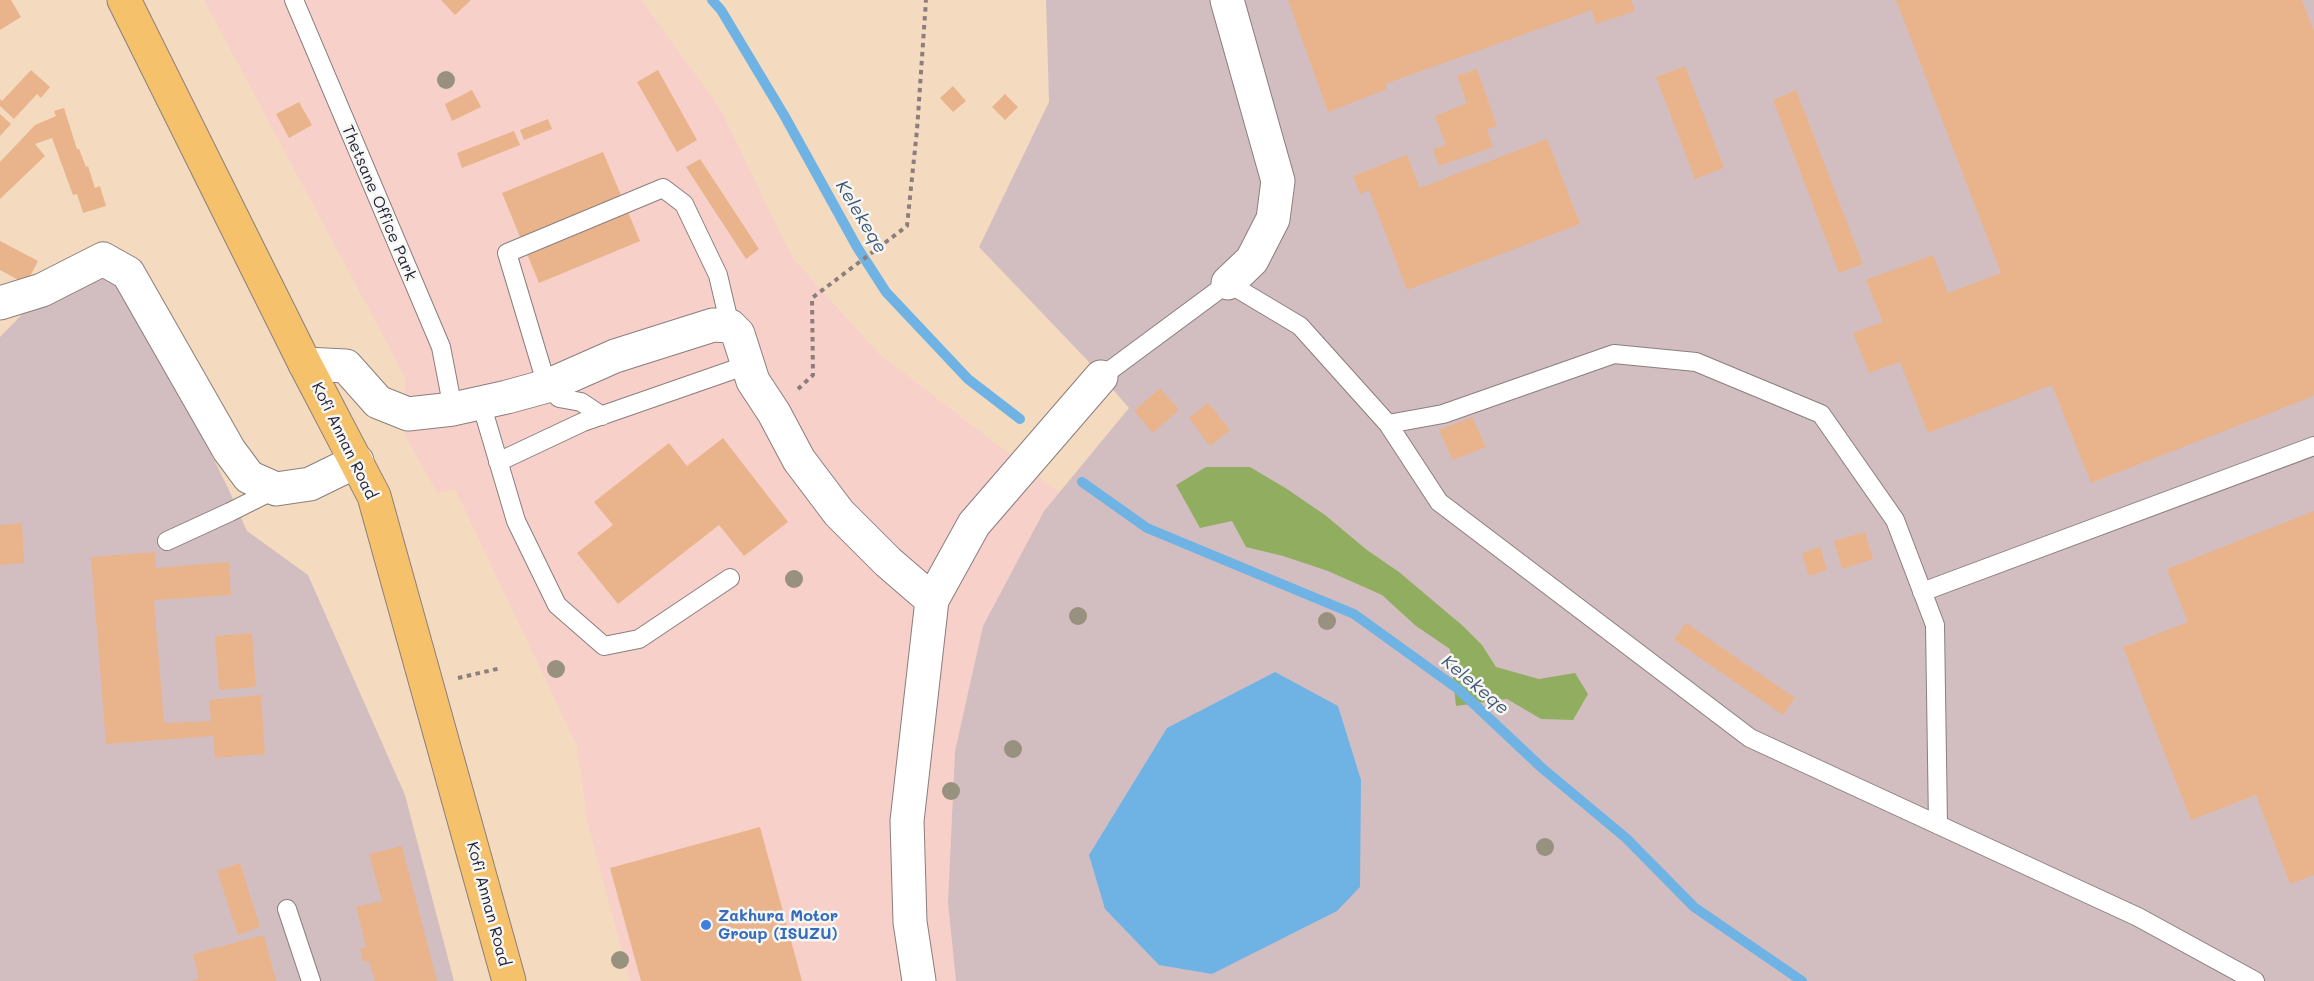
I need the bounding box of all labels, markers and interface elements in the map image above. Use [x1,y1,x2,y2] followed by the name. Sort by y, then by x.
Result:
[337,122,421,284] street label: Thetsane Office Park
[831,177,891,257] water label: Kelekeqe
[307,379,381,503] street label: Kofi Annan Road
[1437,651,1513,719] water label: Kelekeqe
[462,840,514,968] street label: Kofi Annan Road
[718,906,838,944] place label: Zakhura Motor Group (ISUZU)
[699,918,713,932] marker: Zakhura Motor Group (ISUZU)

